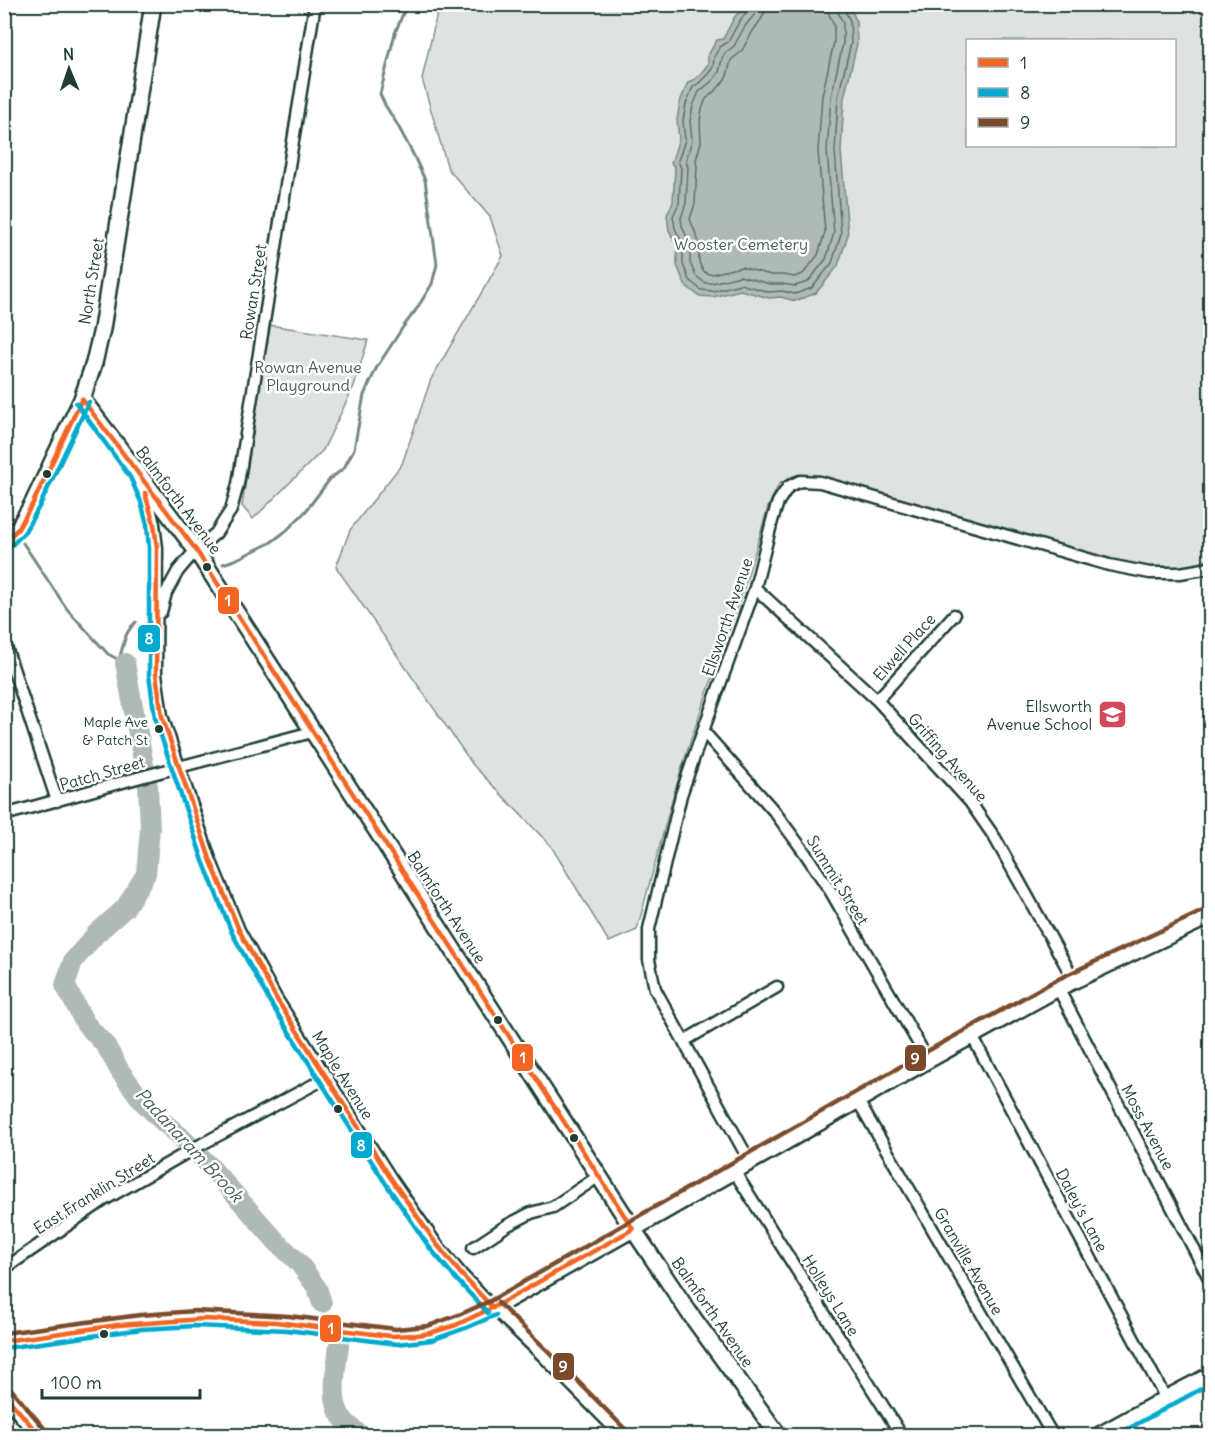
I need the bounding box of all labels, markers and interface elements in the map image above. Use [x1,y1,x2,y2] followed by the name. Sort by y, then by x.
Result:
[39,39,99,99] north arrow
[966,39,1176,147] legend
[63,44,74,64] text: N
[1020,51,1027,74] text: 1
[1020,81,1030,104] text: 8
[1020,111,1030,134] text: 9
[674,234,808,254] park label: Wooster Cemetery
[74,236,108,326] street label: North Street
[236,242,271,341] street label: Rowan Street
[254,357,362,395] park label: Rowan Avenue Playground
[132,442,226,558] street label: Balmforth Avenue
[41,468,53,480] unlabelled marker
[697,555,757,679] street label: Ellsworth Avenue
[201,561,213,573] unlabelled marker
[217,586,240,615] line badge: 1
[225,590,231,610] text: 1
[868,609,940,685] street label: Elwell Place
[137,624,161,653] line badge: 8
[144,628,154,648] text: 8
[987,696,1092,734] place label: Ellsworth Avenue School
[1097,699,1129,731] school or university icon: Ellsworth Avenue School
[904,708,992,806] street label: Griffing Avenue
[82,713,148,749] place label: Maple Ave & Patch St
[153,723,165,735] marker: Maple Ave & Patch St
[57,751,147,795] street label: Patch Street
[803,832,874,929] street label: Summit Street
[403,847,491,967] street label: Balmforth Avenue
[492,1014,504,1026] unlabelled marker
[308,1027,378,1123] street label: Maple Avenue
[511,1043,534,1072] line badge: 1
[904,1044,927,1072] line badge: 9
[520,1047,526,1067] text: 1
[910,1048,920,1068] text: 9
[1117,1081,1179,1173] street label: Moss Avenue
[130,1083,249,1208] water label: Padanaram Brook
[332,1103,344,1115] unlabelled marker
[350,1131,373,1159] line badge: 8
[568,1132,580,1144] unlabelled marker
[356,1135,366,1155] text: 8
[30,1147,159,1238] street label: East Franklin Street
[1052,1165,1112,1255] street label: Daley's Lane
[930,1204,1008,1318] street label: Granville Avenue
[798,1251,864,1339] street label: Holleys Lane
[668,1253,758,1371] street label: Balmforth Avenue
[319,1314,342,1343] line badge: 1
[328,1318,334,1338] text: 1
[98,1328,110,1340] unlabelled marker
[552,1352,575,1381] line badge: 9
[558,1356,568,1376] text: 9
[42,1362,200,1400] scale bar
[51,1371,102,1394] text: 100 m

